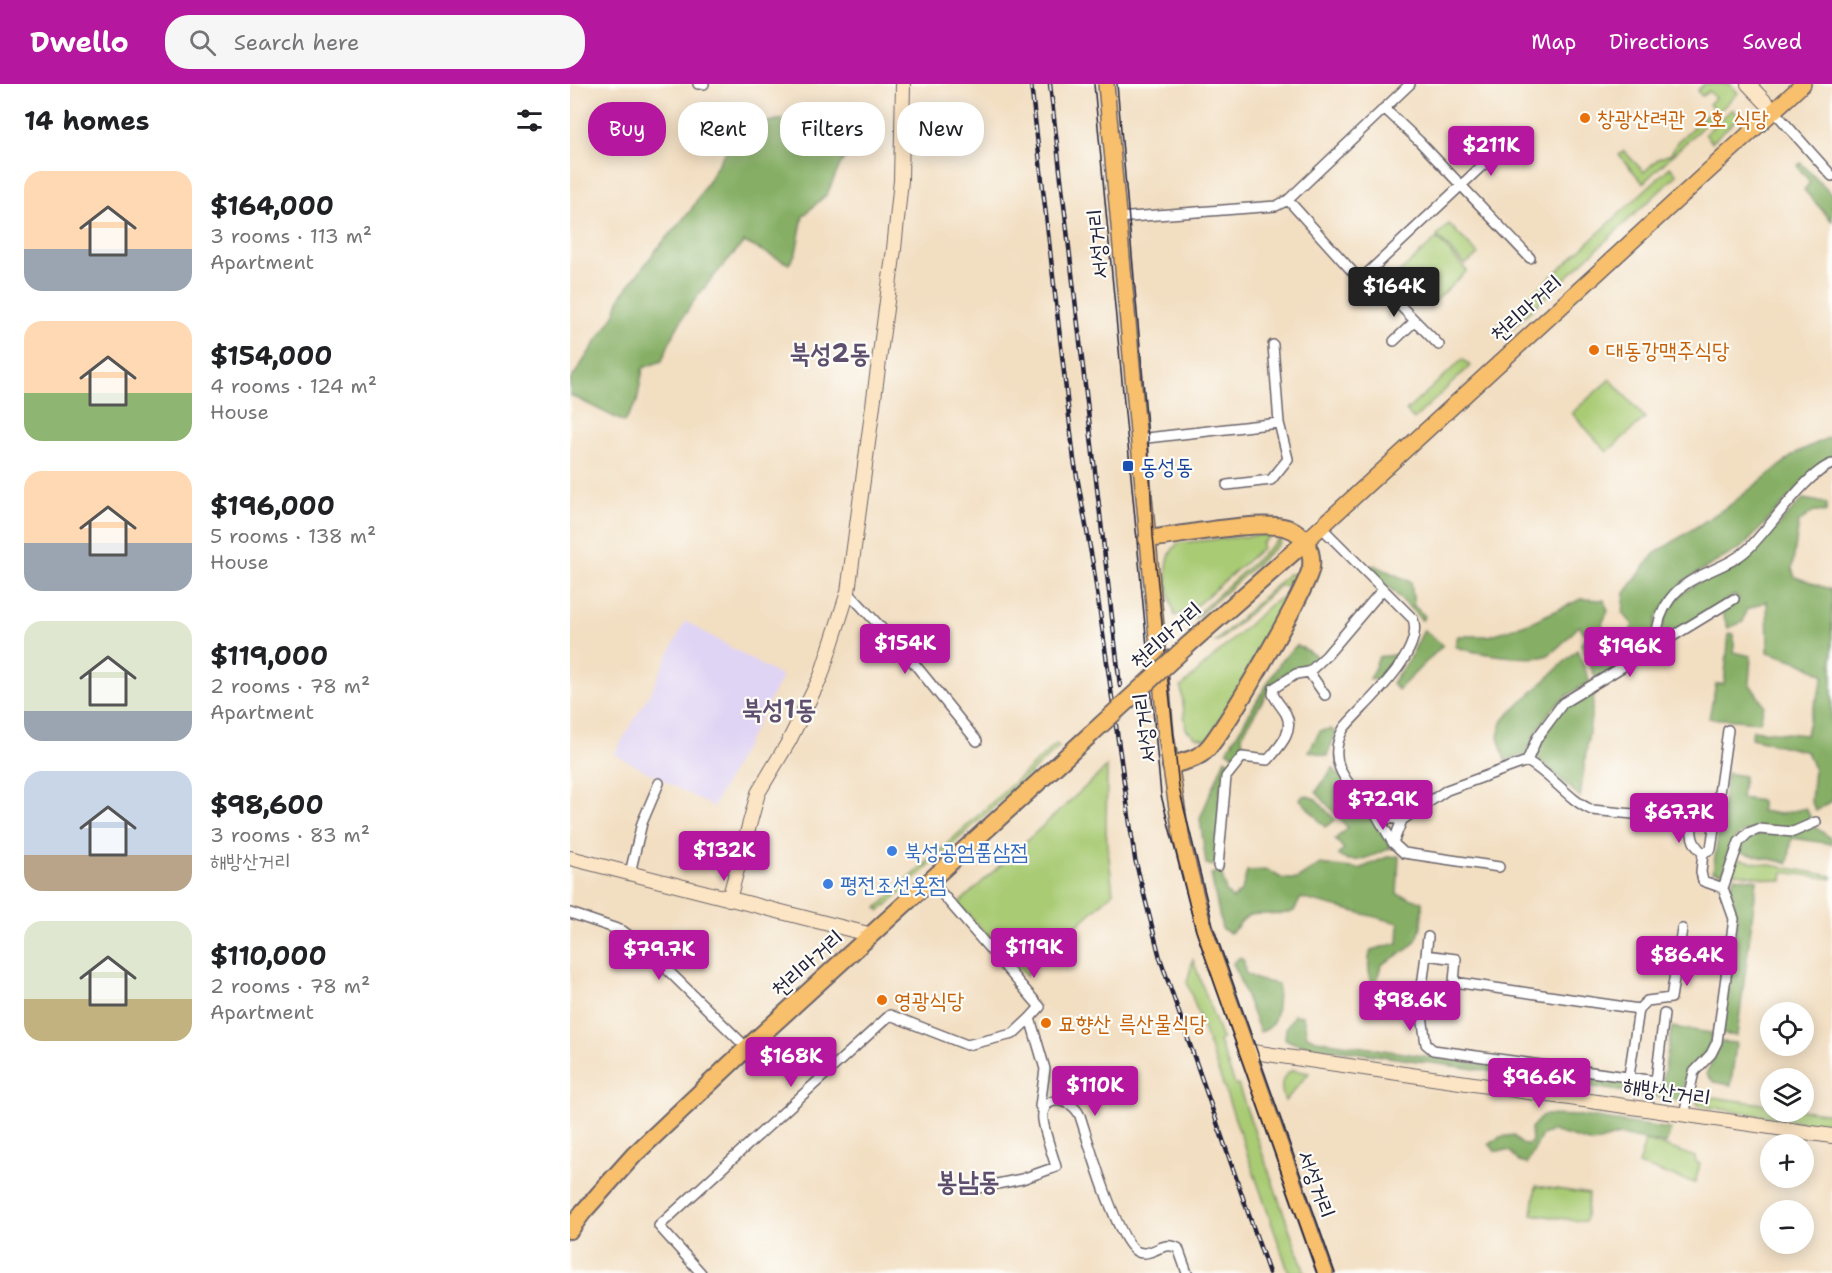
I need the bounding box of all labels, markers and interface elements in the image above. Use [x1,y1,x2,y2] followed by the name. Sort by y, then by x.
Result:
[165,15,585,69] search box
[30,23,129,61] text: Dwello
[186,26,219,59] icon: search
[234,28,360,57] text: Search here
[1531,28,1576,56] text: Map
[1609,28,1709,56] text: Directions
[1742,28,1802,56] text: Saved
[588,102,666,156] chip: Buy
[678,102,768,156] chip: Rent
[780,102,885,156] chip: Filters
[897,102,984,156] chip: New
[24,103,150,138] text: 14 homes
[513,104,546,137] icon: filters
[1597,104,1769,133] place label: 창광산려관 2호 식당
[1578,111,1592,125] marker: 창광산려관 2호 식당
[1449,126,1533,177] pin: $211K
[1462,132,1520,158] text: $211K
[210,188,334,223] text: $164,000
[72,195,144,267] icon: home
[1080,207,1115,280] street label: 서성거리
[210,223,372,249] text: 3 rooms · 113 m²
[210,249,314,275] text: Apartment
[1352,267,1436,318] pin: $164K
[1484,268,1569,349] street label: 천리마거리
[1362,273,1426,299] text: $164K
[790,335,870,370] district label: 북성2동
[1606,336,1730,365] place label: 대동강맥주식당
[210,338,333,373] text: $154,000
[1587,343,1601,357] marker: 대동강맥주식당
[72,345,144,417] icon: home
[210,373,377,399] text: 4 rooms · 124 m²
[210,399,269,425] text: House
[1140,452,1193,481] place label: 동성동
[1121,459,1135,473] marker: 동성동
[210,488,335,523] text: $196,000
[72,495,144,567] icon: home
[210,523,376,549] text: 5 rooms · 138 m²
[210,549,269,575] text: House
[1124,595,1209,676] street label: 천리마거리
[863,624,947,675] pin: $154K
[1588,627,1672,678] pin: $196K
[874,630,936,656] text: $154K
[1598,633,1662,659] text: $196K
[210,638,328,673] text: $119,000
[72,645,144,717] icon: home
[210,673,370,699] text: 2 rooms · 78 m²
[742,691,816,726] district label: 북성1동
[1126,691,1163,765] street label: 서성거리
[210,699,314,725] text: Apartment
[1334,780,1432,831] pin: $72.9K
[1347,786,1419,812] text: $72.9K
[210,787,324,822] text: $98,600
[1630,793,1728,844] pin: $67.7K
[72,795,144,867] icon: home
[1644,799,1714,825] text: $67.7K
[210,822,370,848] text: 3 rooms · 83 m²
[682,831,766,882] pin: $132K
[693,837,755,863] text: $132K
[904,837,1028,866] place label: 북성공엄품삼점
[885,844,899,858] marker: 북성공엄품삼점
[210,848,290,874] text: 해방산거리
[840,870,946,899] place label: 평전조선옷점
[821,877,835,891] marker: 평전조선옷점
[765,923,850,1004] street label: 천리마거리
[992,928,1076,979] pin: $119K
[610,930,708,981] pin: $79.7K
[1005,934,1063,960] text: $119K
[623,936,695,962] text: $79.7K
[1638,936,1736,987] pin: $86.4K
[210,938,327,973] text: $110,000
[1650,942,1724,968] text: $86.4K
[72,945,144,1017] icon: home
[210,973,370,999] text: 2 rooms · 78 m²
[1361,981,1459,1032] pin: $98.6K
[894,986,965,1015] place label: 영광식당
[1373,987,1447,1013] text: $98.6K
[875,993,889,1007] marker: 영광식당
[210,999,314,1025] text: Apartment
[1760,1002,1814,1254] map controls
[1760,1002,1814,1056] button: locate
[1058,1009,1207,1038] place label: 묘향산 륵산물식당
[1039,1016,1053,1030] marker: 묘향산 륵산물식당
[749,1037,833,1088] pin: $168K
[759,1043,823,1069] text: $168K
[1490,1058,1588,1109] pin: $96.6K
[1502,1064,1576,1090] text: $96.6K
[1053,1066,1137,1117] pin: $110K
[1760,1068,1814,1122] button: layers
[1621,1070,1713,1113] street label: 해방산거리
[1066,1072,1124,1098] text: $110K
[1760,1134,1814,1188] button: +
[1291,1146,1342,1222] street label: 서성거리
[937,1163,999,1198] district label: 봉남동
[1760,1200,1814,1254] button: −

